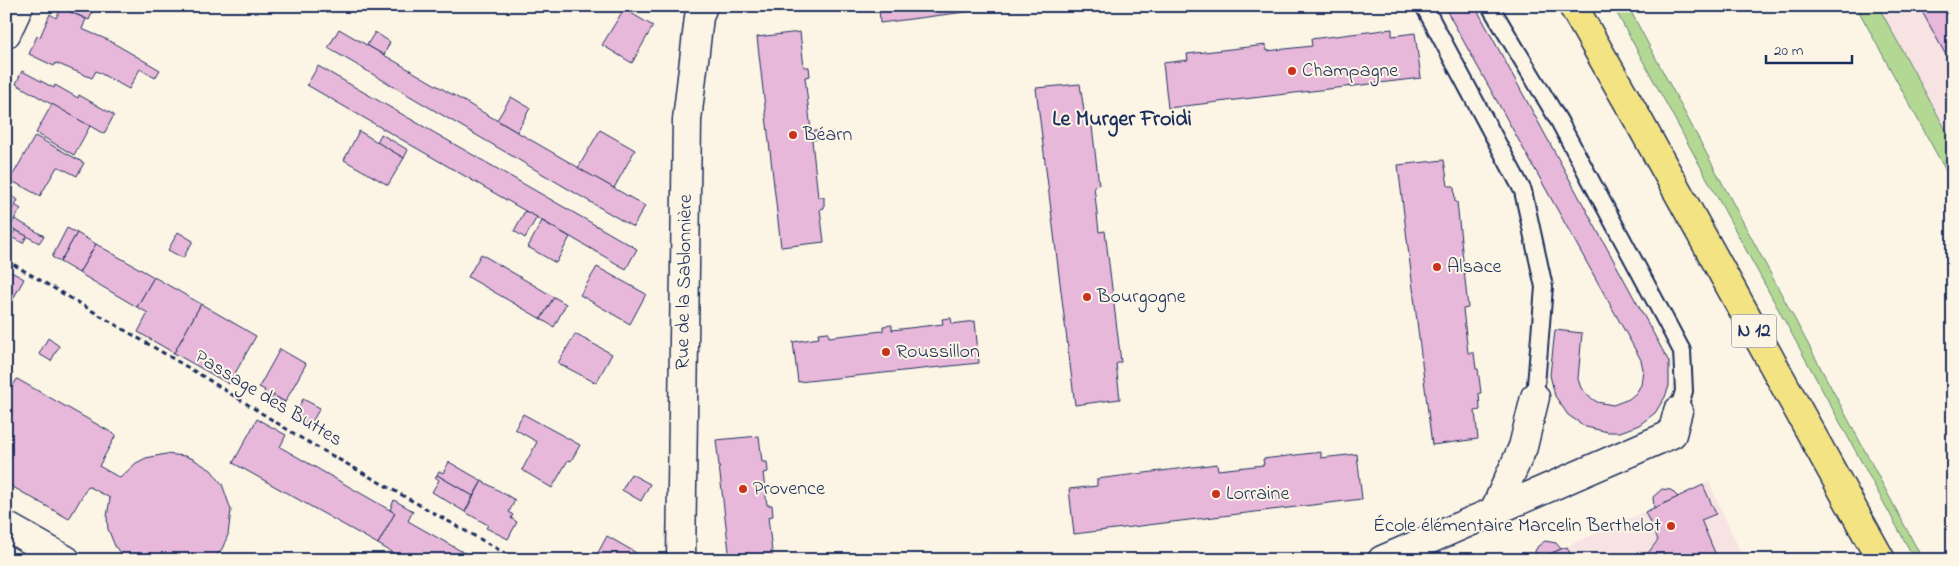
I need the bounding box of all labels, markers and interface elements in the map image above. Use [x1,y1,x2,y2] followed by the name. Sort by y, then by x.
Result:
[1766,32,1853,64] scale bar
[1774,40,1804,62] text: 20 m
[1302,57,1398,87] place label: Champagne
[1286,65,1298,77] marker: Champagne
[1052,104,1192,137] district label: Le Murger Froidi
[802,121,852,150] place label: Béarn
[787,129,799,141] marker: Béarn
[669,194,701,370] street label: Rue de la Sablonnière
[1447,253,1502,282] place label: Alsace
[1431,261,1443,273] marker: Alsace
[1096,283,1186,313] place label: Bourgogne
[1081,291,1093,303] marker: Bourgogne
[1732,314,1776,348] road number: N 12
[896,338,980,367] place label: Roussillon
[188,343,348,456] street label: Passage des Buttes
[880,346,892,358] marker: Roussillon
[753,475,825,504] place label: Provence
[1226,480,1289,509] place label: Lorraine
[737,483,749,495] marker: Provence
[1210,488,1222,500] marker: Lorraine
[1373,512,1661,541] place label: École élémentaire Marcelin Berthelot
[1665,520,1677,532] marker: École élémentaire Marcelin Berthelot

